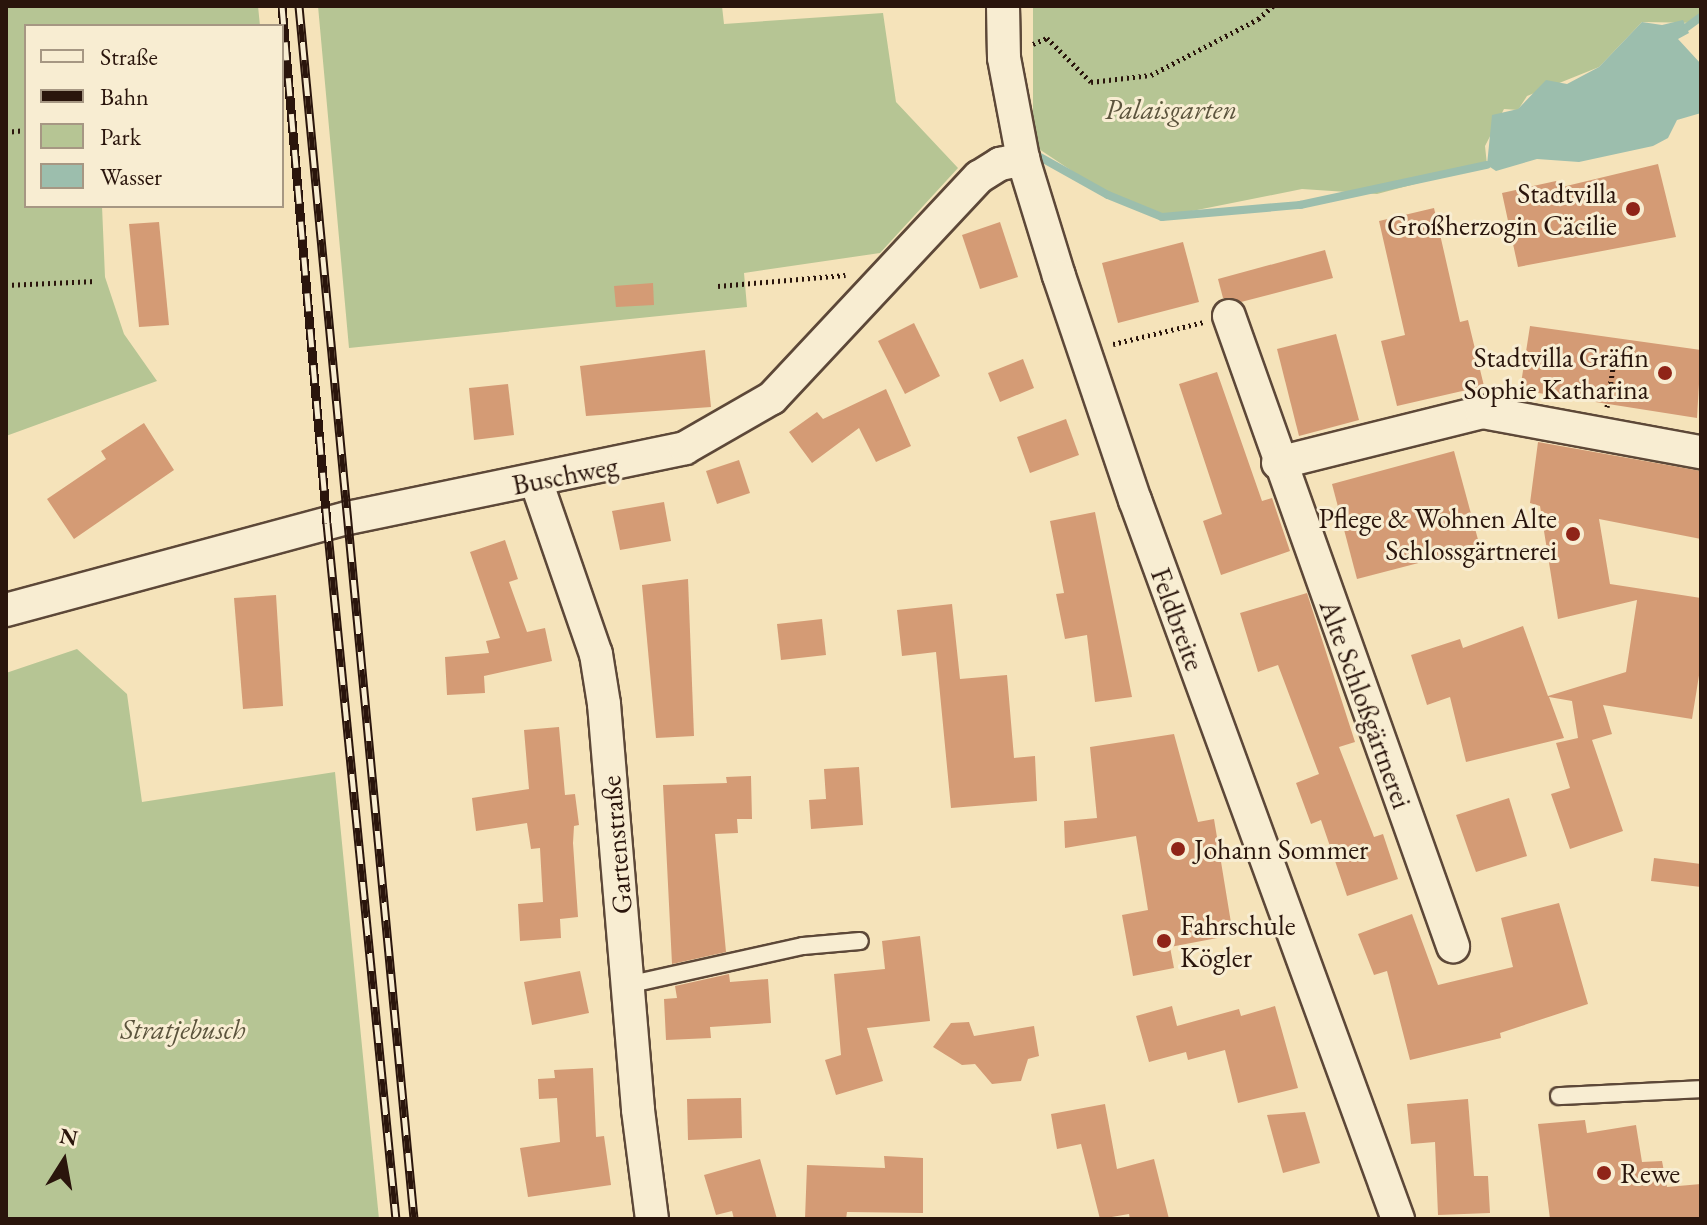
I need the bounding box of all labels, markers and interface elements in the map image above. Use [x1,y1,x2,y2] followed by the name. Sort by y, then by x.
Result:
[24,24,284,208] legend
[100,41,158,72] text: Straße
[100,81,149,112] text: Bahn
[1105,92,1237,126] park label: Palaisgarten
[100,121,141,152] text: Park
[100,161,162,192] text: Wasser
[1387,176,1617,242] place label: Stadtvilla Großherzogin Cäcilie
[1624,200,1642,218] marker: Stadtvilla Großherzogin Cäcilie
[1463,340,1649,406] place label: Stadtvilla Gräfin Sophie Katharina
[1656,364,1674,382] marker: Stadtvilla Gräfin Sophie Katharina
[509,448,621,502] street label: Buschweg
[1318,501,1557,567] place label: Pflege & Wohnen Alte Schlossgärtnerei
[1564,525,1582,543] marker: Pflege & Wohnen Alte Schlossgärtnerei
[1144,563,1212,675] street label: Feldbreite
[1313,595,1419,813] street label: Alte Schloßgärtnerei
[593,774,639,916] street label: Gartenstraße
[1194,832,1368,866] place label: Johann Sommer
[1169,840,1187,858] marker: Johann Sommer
[1180,908,1296,974] place label: Fahrschule Kögler
[1155,932,1173,950] marker: Fahrschule Kögler
[120,1012,246,1046] park label: Stratjebusch
[24,1121,104,1201] north arrow
[57,1121,80,1153] text: N
[1620,1156,1680,1190] place label: Rewe
[1595,1164,1613,1182] marker: Rewe

